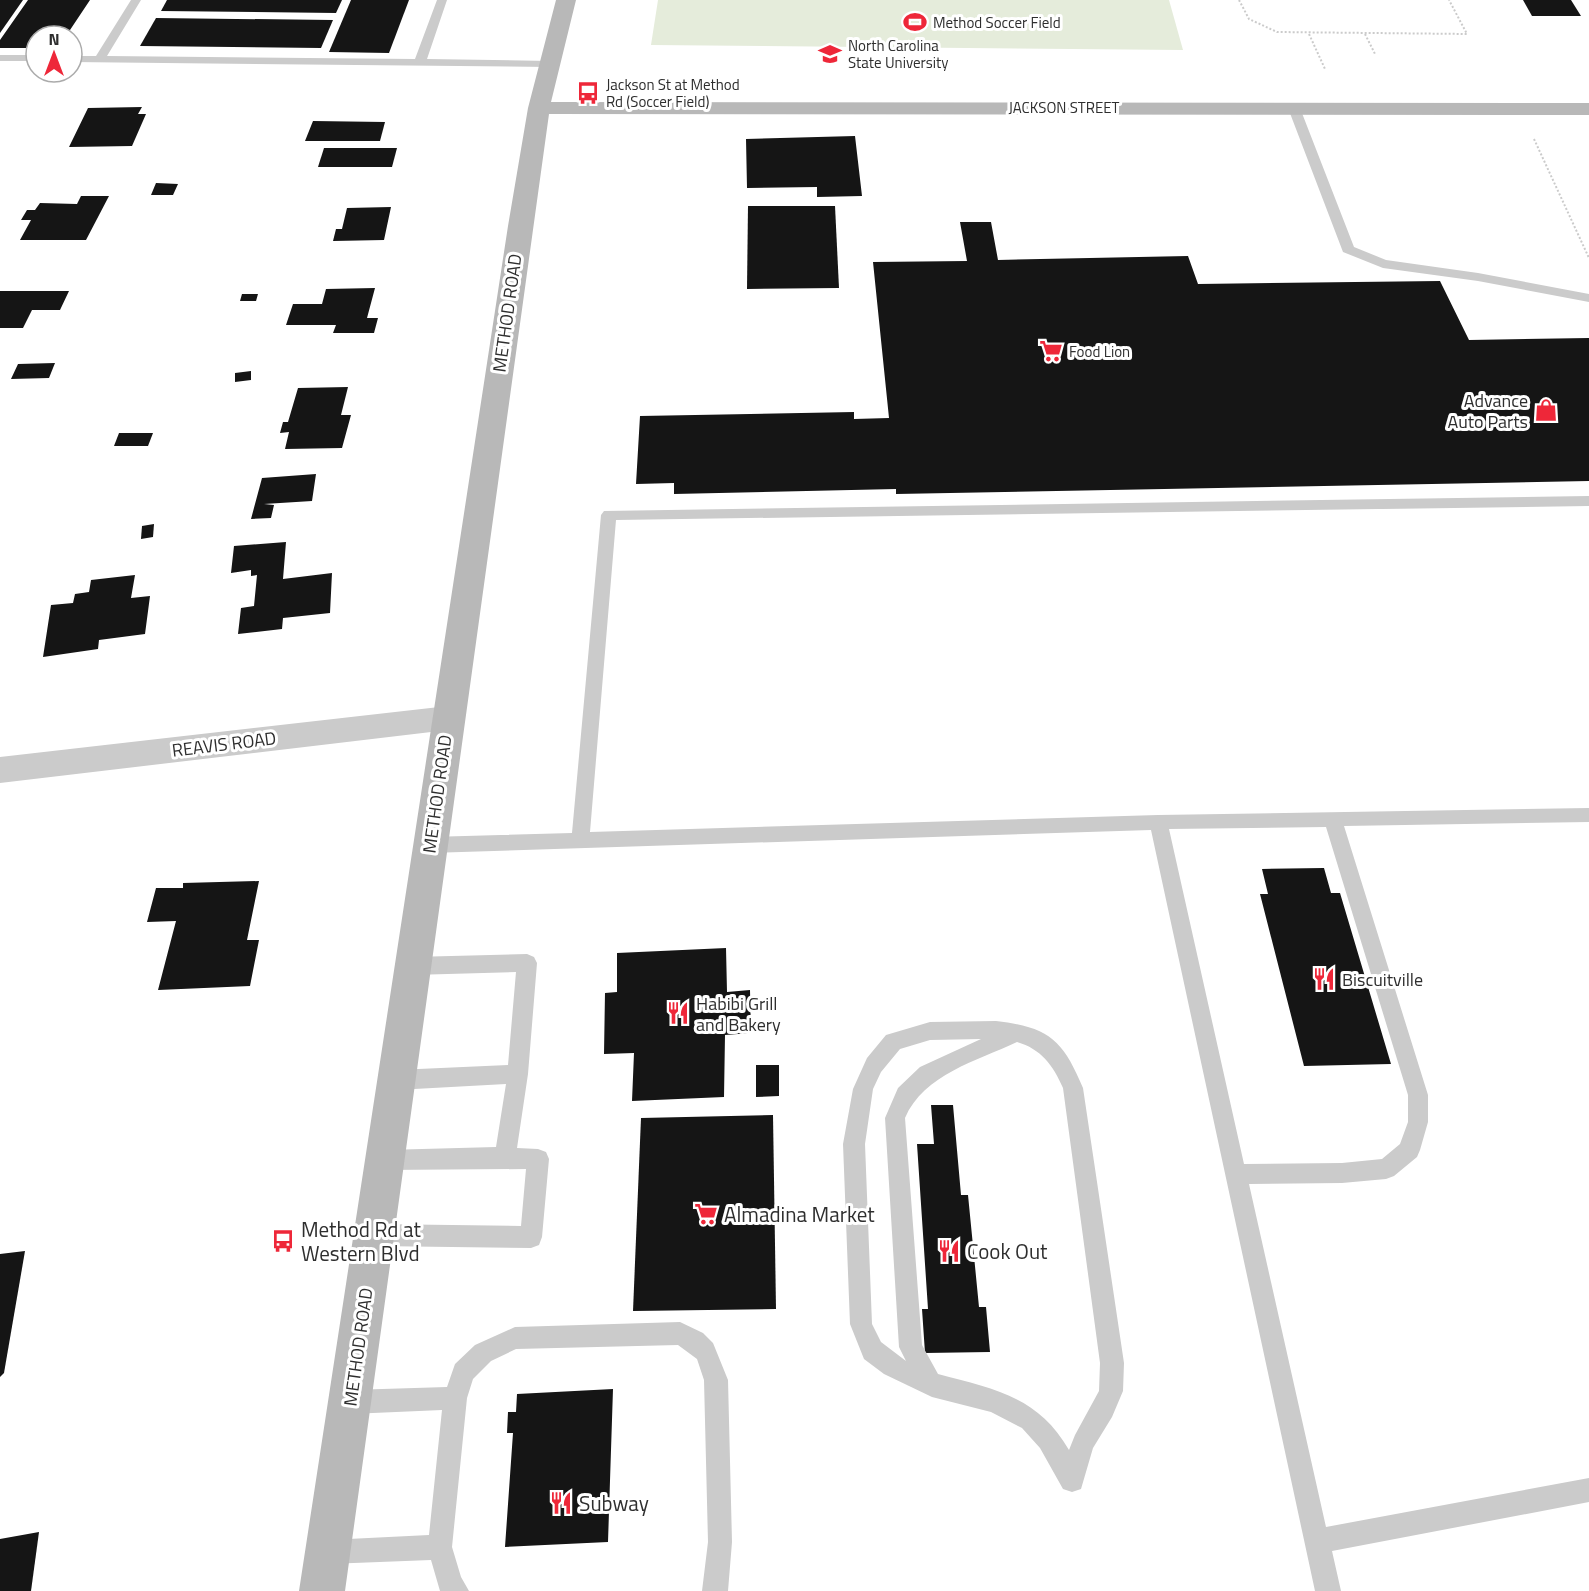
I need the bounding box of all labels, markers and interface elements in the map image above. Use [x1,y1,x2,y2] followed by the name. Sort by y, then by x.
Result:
[902,9,928,35] sports icon: Method Soccer Field
[933,11,1061,34] place label: Method Soccer Field
[24,24,84,84] north arrow
[48,27,60,51] text: N
[848,34,949,74] place label: North Carolina State University
[817,41,843,67] school or university icon: North Carolina State University
[606,73,740,113] place label: Jackson St at Method Rd (Soccer Field)
[575,80,601,106] bus stop icon: Jackson St at Method Rd (Soccer Field)
[1008,96,1120,119] street label: JACKSON STREET
[485,252,529,374] street label: METHOD ROAD
[1038,338,1064,364] supermarket icon: Food Lion
[1069,340,1130,363] place label: Food Lion
[1447,387,1528,435] place label: Advance Auto Parts
[1533,397,1559,423] shop icon: Advance Auto Parts
[170,724,278,764] street label: REAVIS ROAD
[415,733,459,855] street label: METHOD ROAD
[1311,966,1337,992] restaurant icon: Biscuitville
[1342,966,1423,993] place label: Biscuitville
[696,990,781,1038] place label: Habibi Grill and Bakery
[665,1000,691,1026] restaurant icon: Habibi Grill and Bakery
[724,1198,875,1230] place label: Almadina Market
[693,1201,719,1227] supermarket icon: Almadina Market
[301,1213,422,1269] place label: Method Rd at Western Blvd
[270,1228,296,1254] bus stop icon: Method Rd at Western Blvd
[967,1235,1048,1267] place label: Cook Out
[936,1238,962,1264] restaurant icon: Cook Out
[336,1286,380,1408] street label: METHOD ROAD
[579,1487,649,1519] place label: Subway
[548,1490,574,1516] restaurant icon: Subway

